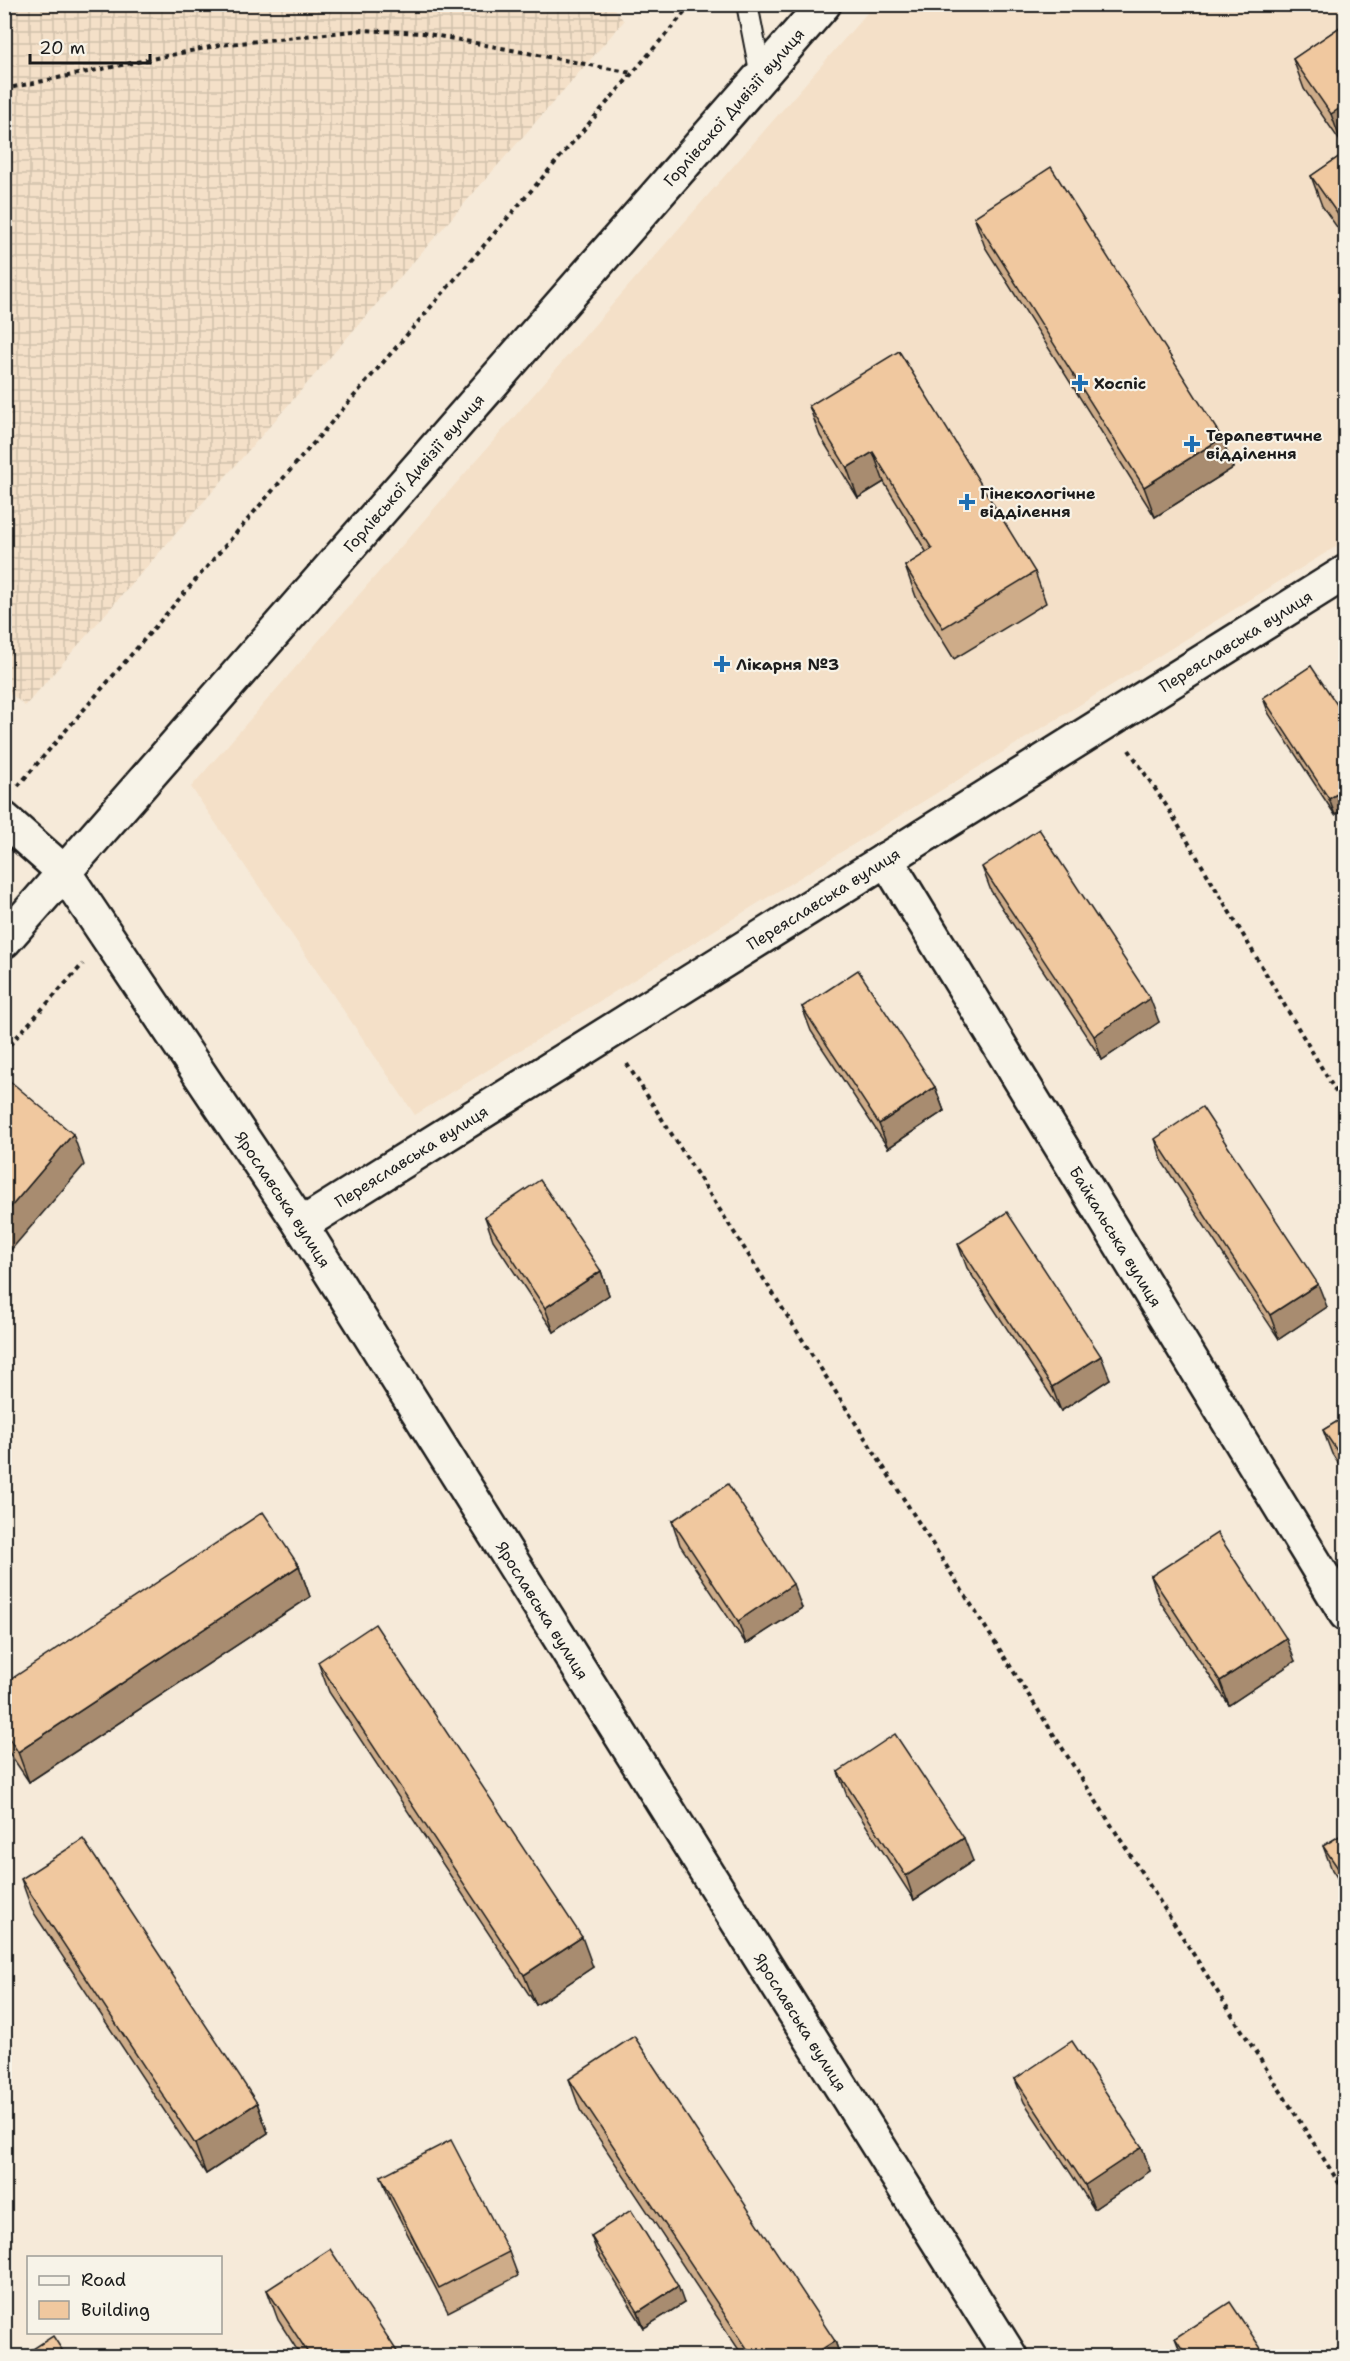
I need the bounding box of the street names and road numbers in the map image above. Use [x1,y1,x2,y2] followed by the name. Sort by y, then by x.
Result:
[659,24,809,191] street label: Горлівської Дивізії вулиця
[339,390,489,557] street label: Горлівської Дивізії вулиця
[1155,586,1316,697] street label: Переяславська вулиця
[743,843,904,955] street label: Переяславська вулиця
[331,1101,492,1212] street label: Переяславська вулиця
[230,1127,335,1272] street label: Ярославська вулиця
[1065,1162,1167,1311] street label: Байкальська вулиця
[491,1538,593,1684] street label: Ярославська вулиця
[749,1949,851,2095] street label: Ярославська вулиця

